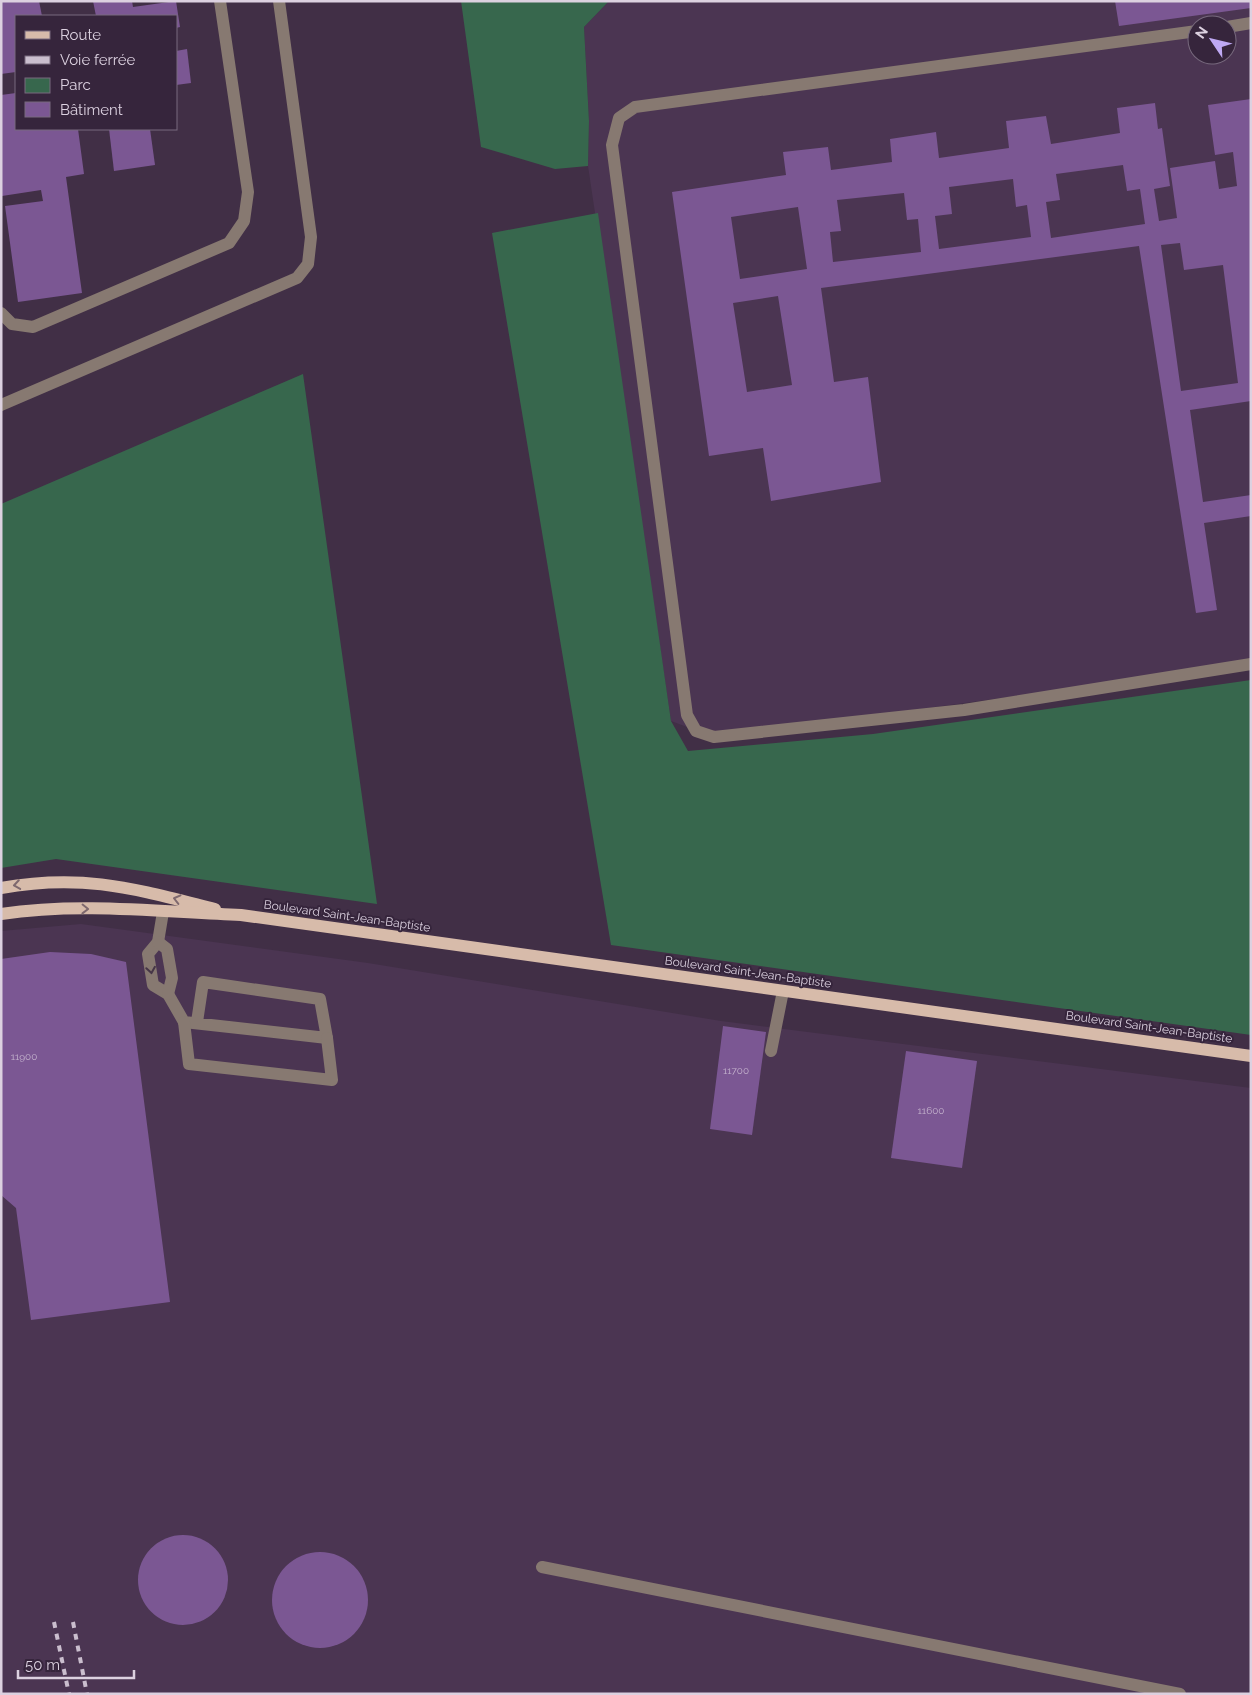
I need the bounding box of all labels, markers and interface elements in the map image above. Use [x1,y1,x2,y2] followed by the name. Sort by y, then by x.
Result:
[15,15,178,130] legend
[1187,15,1237,65] north arrow
[1192,24,1211,42] text: N
[60,26,101,44] text: Route
[60,51,136,69] text: Voie ferrée
[60,76,91,94] text: Parc
[60,101,123,119] text: Bâtiment
[12,880,21,890] one-way arrow
[172,894,181,905] one-way arrow
[263,897,431,935] street label: Boulevard Saint-Jean-Baptiste
[81,904,89,914] one-way arrow
[664,953,832,991] street label: Boulevard Saint-Jean-Baptiste
[145,966,155,975] one-way arrow
[1065,1008,1233,1046] street label: Boulevard Saint-Jean-Baptiste
[11,1051,37,1062] house number: 11900
[723,1065,749,1076] house number: 11700
[918,1105,944,1116] house number: 11600
[18,1648,134,1680] scale bar
[25,1656,60,1674] text: 50 m

